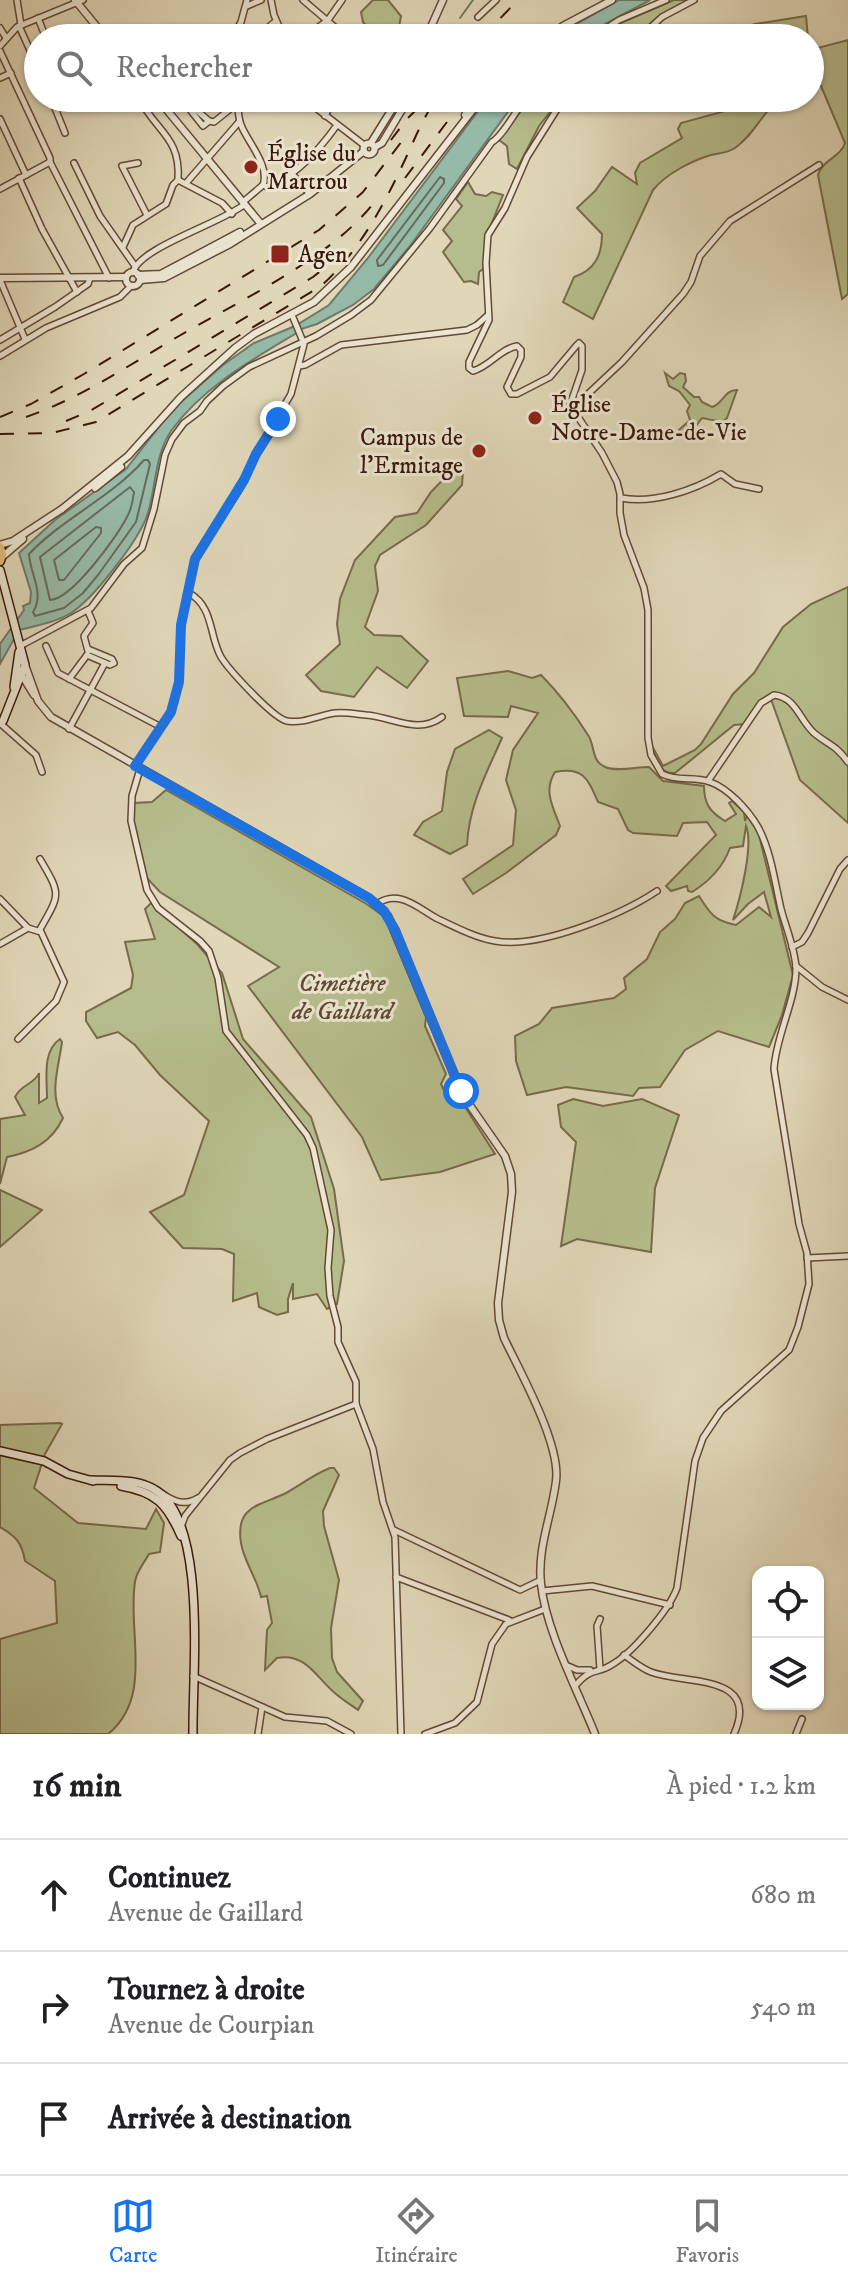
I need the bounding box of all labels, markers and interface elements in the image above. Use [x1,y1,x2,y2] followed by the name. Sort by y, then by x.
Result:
[24,24,824,112] search box
[52,46,96,90] icon: search
[116,50,252,87] text: Rechercher
[267,139,356,197] place label: Église du Martrou
[242,158,260,176] marker: Église du Martrou
[298,240,348,270] place label: Agen
[269,243,291,265] marker: Agen
[551,390,747,448] place label: Église Notre-Dame-de-Vie
[260,401,296,437] route end
[526,409,544,427] marker: Église Notre-Dame-de-Vie
[360,423,463,481] place label: Campus de l'Ermitage
[470,442,488,460] marker: Campus de l'Ermitage
[291,969,396,1027] park label: Cimetière de Gaillard
[443,1073,479,1109] route start
[752,1566,824,1710] map controls
[752,1566,824,1638] button: locate
[752,1638,824,1710] button: layers
[32,1765,121,1807] text: 16 min
[667,1770,816,1803] text: À pied · 1.2 km
[108,1860,231,1897] text: Continuez
[32,1873,76,1917] icon: ahead
[750,1879,816,1912] text: 680 m
[108,1897,303,1930] text: Avenue de Gaillard
[108,1972,305,2009] text: Tournez à droite
[32,1985,76,2029] icon: right
[750,1991,816,2024] text: 540 m
[108,2009,314,2042] text: Avenue de Courpian
[32,2097,76,2141] icon: arrive
[108,2101,352,2138] text: Arrivée à destination
[109,2194,157,2269] tab: Carte
[375,2194,458,2269] tab: Itinéraire
[676,2194,739,2269] tab: Favoris

